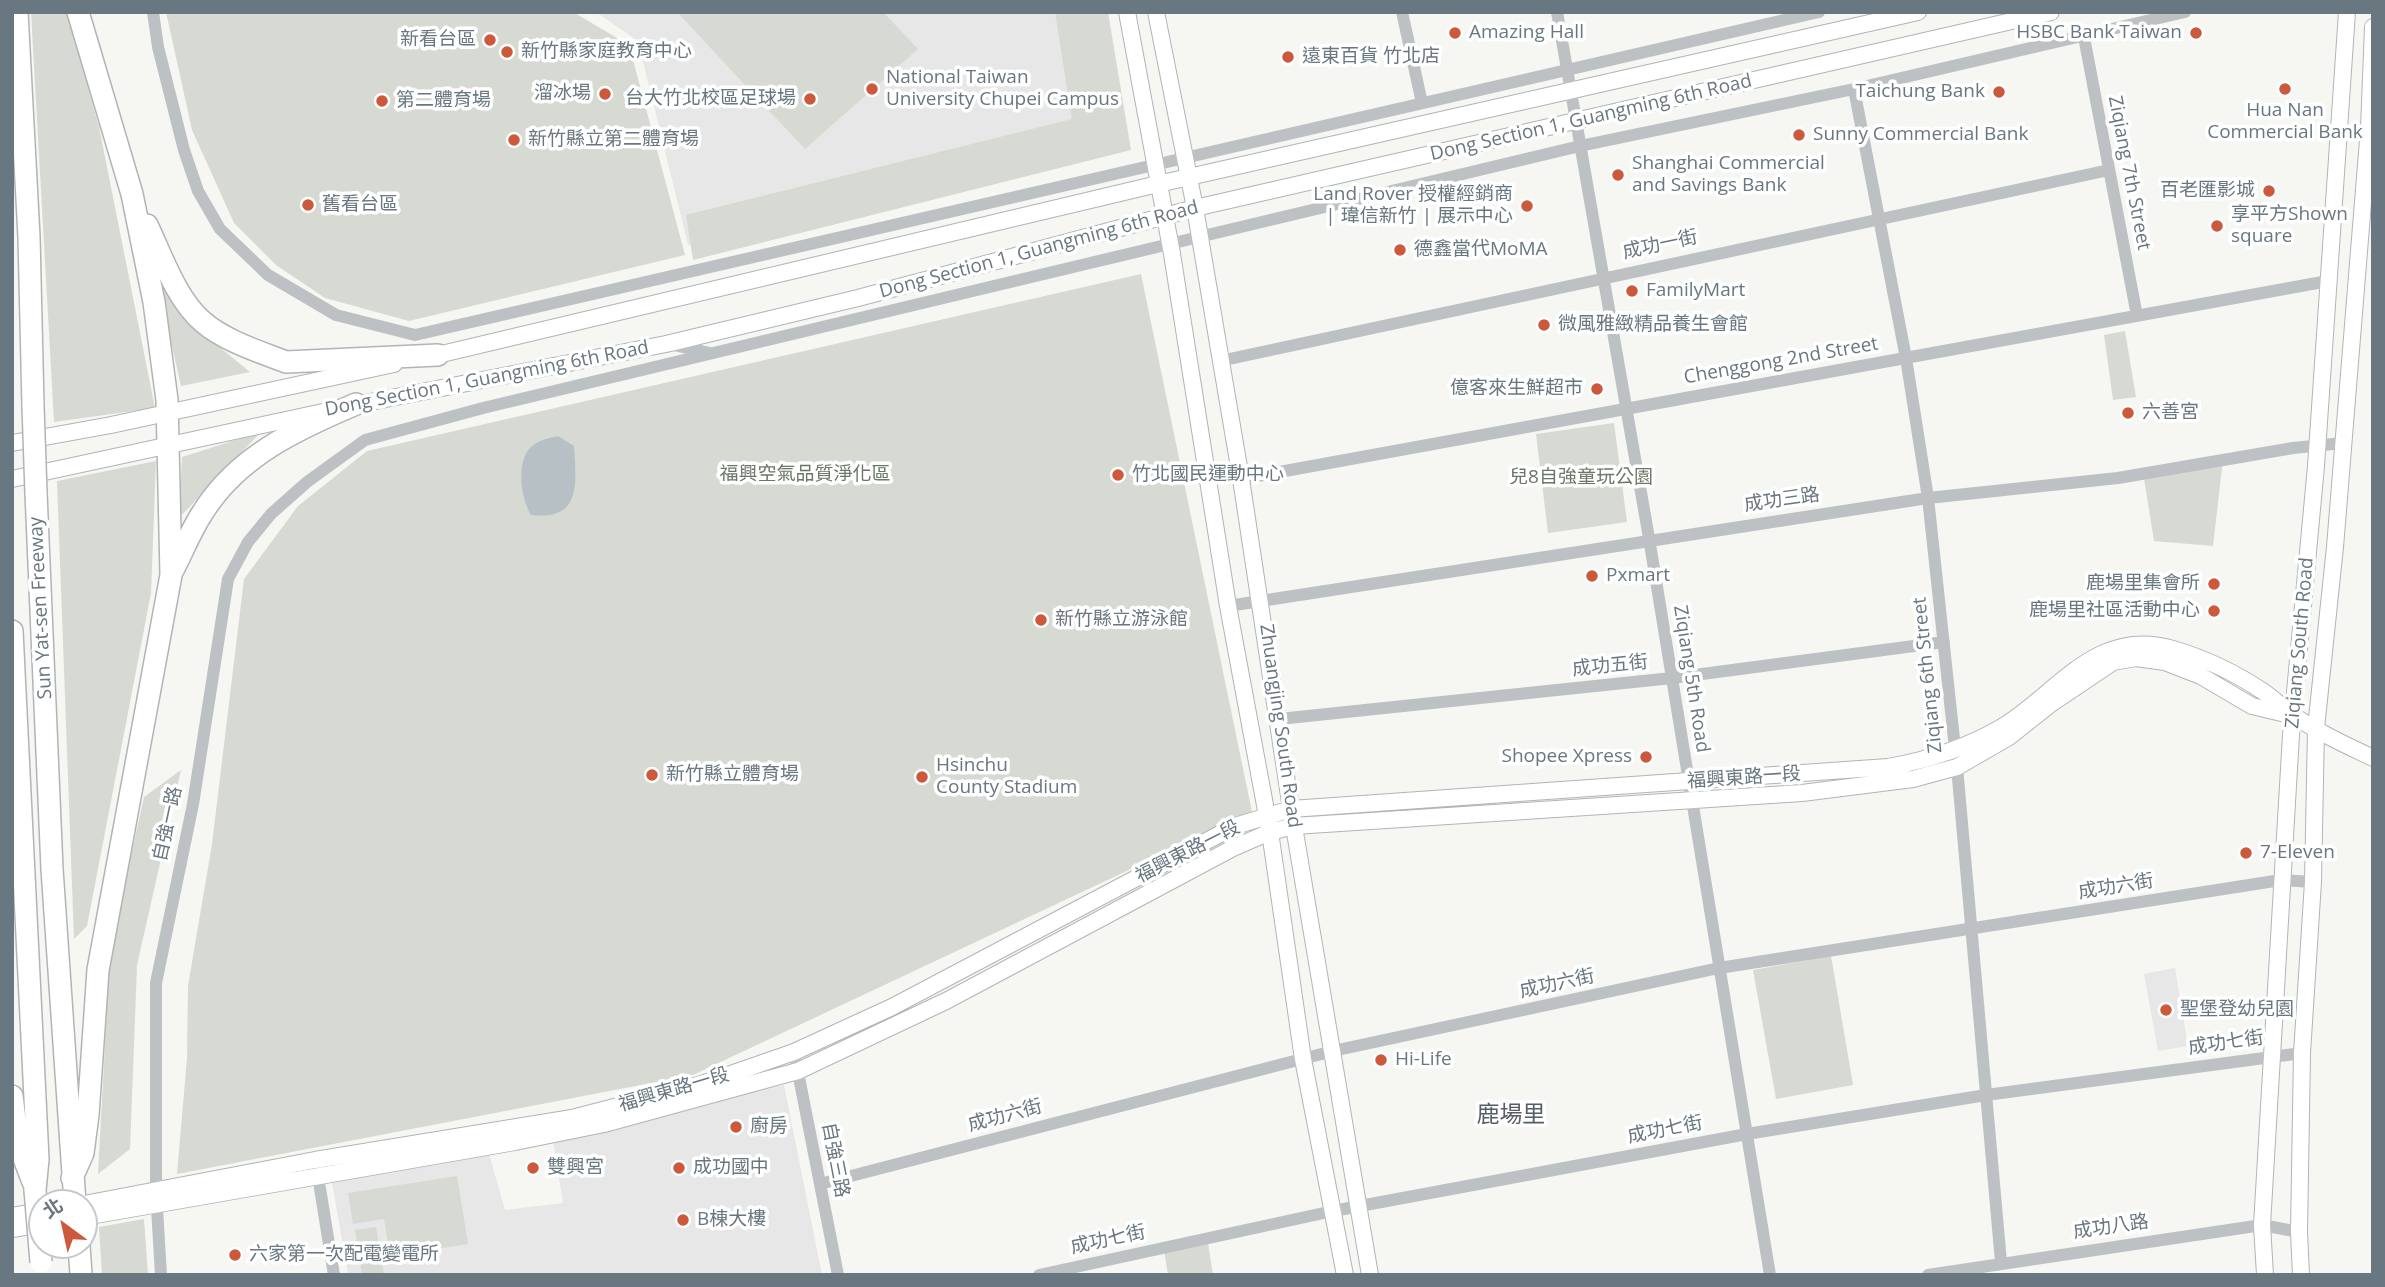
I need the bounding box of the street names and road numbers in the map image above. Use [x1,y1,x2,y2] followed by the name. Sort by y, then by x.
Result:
[1428,70,1754,166] street label: Dong Section 1, Guangming 6th Road
[2103,94,2155,252] street label: Ziqiang 7th Street
[877,196,1201,304] street label: Dong Section 1, Guangming 6th Road
[1620,226,1700,264] street label: 成功一街
[1682,333,1880,389] street label: Chenggong 2nd Street
[323,336,651,422] street label: Dong Section 1, Guangming 6th Road
[1743,483,1821,517] street label: 成功三路
[25,516,57,700] street label: Sun Yat-sen Freeway
[2281,556,2319,730] street label: Ziqiang South Road
[1908,596,1948,754] street label: Ziqiang 6th Street
[1668,604,1714,754] street label: Ziqiang 5th Road
[1254,623,1306,829] street label: Zhuangjing South Road
[1571,651,1649,681] street label: 成功五街
[1686,763,1802,793] street label: 福興東路一段
[149,784,187,864] street label: 自強一路
[1132,816,1244,888] street label: 福興東路一段
[2077,870,2155,904] street label: 成功六街
[1517,965,1597,1003] street label: 成功六街
[2187,1026,2265,1060] street label: 成功七街
[616,1063,732,1117] street label: 福興東路一段
[965,1095,1045,1137] street label: 成功六街
[1626,1112,1704,1148] street label: 成功七街
[817,1121,853,1199] street label: 自強三路
[2072,1210,2150,1244] street label: 成功八路
[1068,1221,1148,1259] street label: 成功七街

